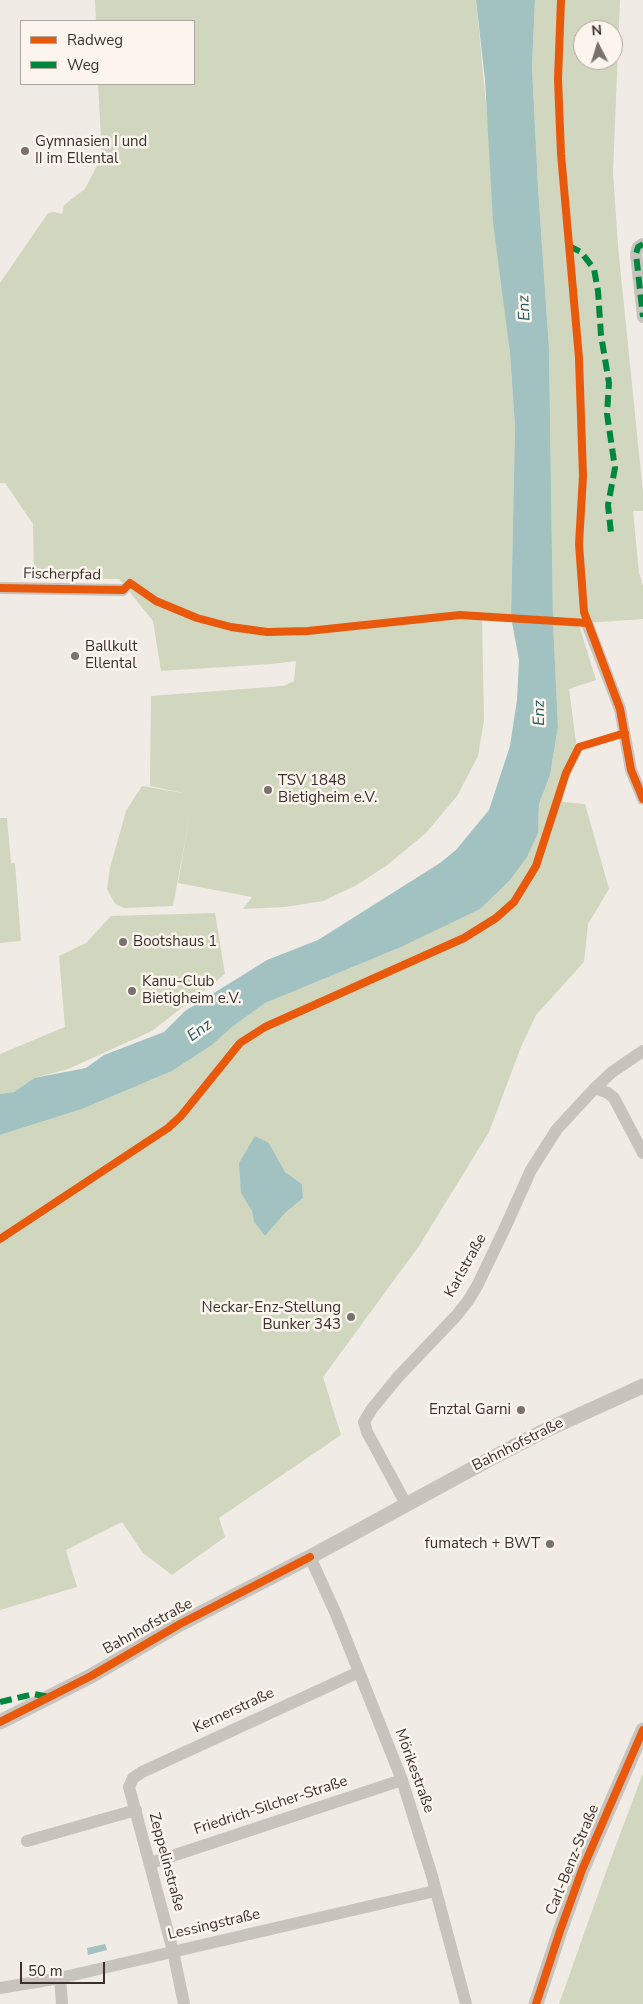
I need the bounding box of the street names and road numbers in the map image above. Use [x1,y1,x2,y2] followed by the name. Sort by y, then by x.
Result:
[23,565,101,585] street label: Fischerpfad
[441,1231,491,1301] street label: Karlstraße
[470,1414,566,1476] street label: Bahnhofstraße
[100,1595,196,1659] street label: Bahnhofstraße
[191,1684,277,1738] street label: Kernerstraße
[390,1727,438,1815] street label: Mörikestraße
[192,1773,350,1839] street label: Friedrich-Silcher-Straße
[543,1802,603,1918] street label: Carl-Benz-Straße
[144,1811,188,1913] street label: Zeppelinstraße
[166,1906,262,1944] street label: Lessingstraße

